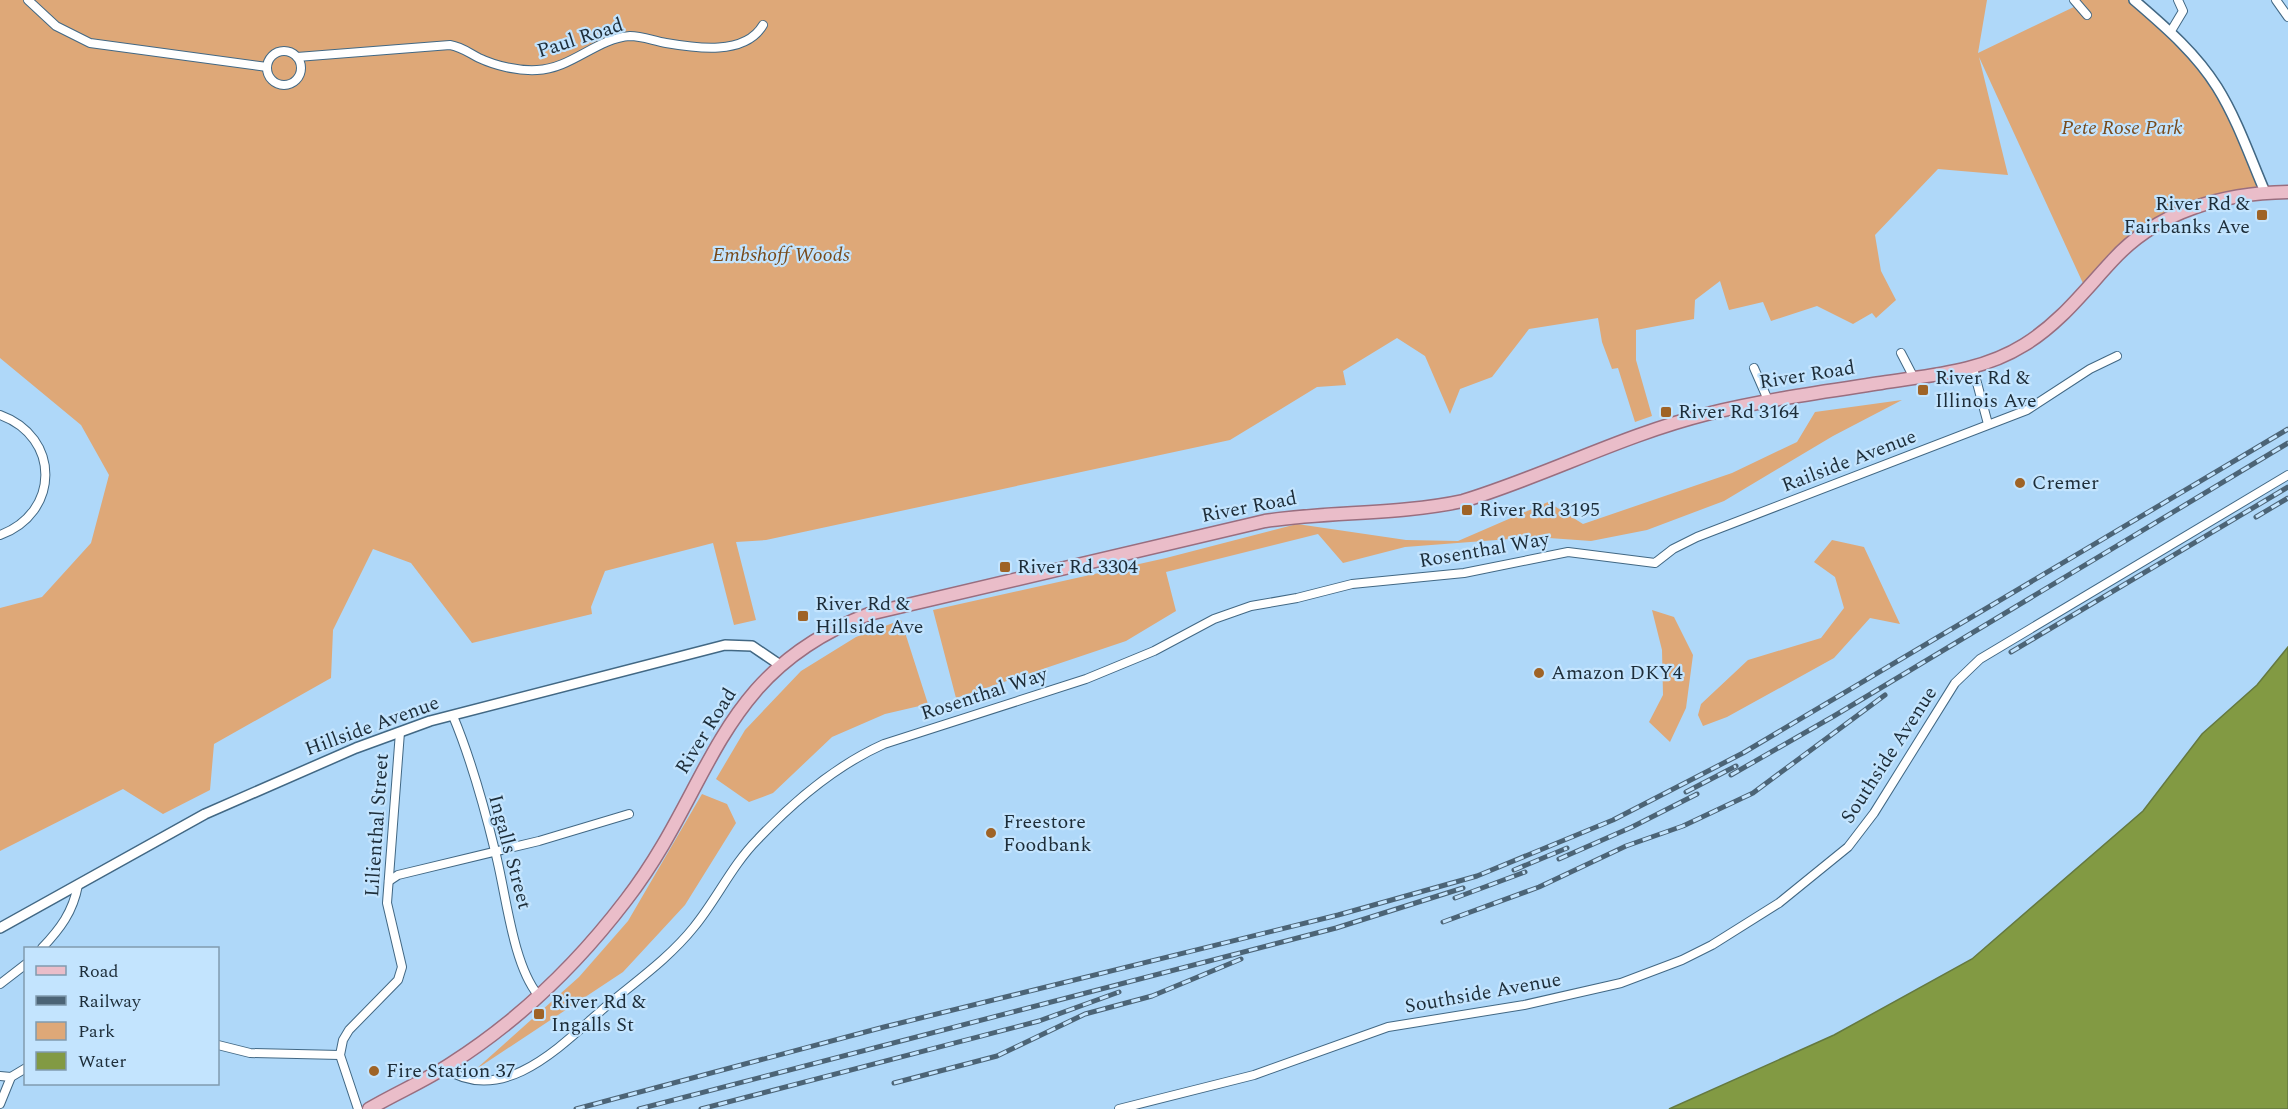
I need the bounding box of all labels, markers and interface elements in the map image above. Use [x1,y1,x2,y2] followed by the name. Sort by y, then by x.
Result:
[533,10,627,66] street label: Paul Road
[2061,113,2183,143] park label: Pete Rose Park
[2124,189,2250,242] place label: River Rd & Fairbanks Ave
[2255,208,2269,222] marker: River Rd & Fairbanks Ave
[712,240,850,270] park label: Embshoff Woods
[1757,353,1857,397] street label: River Road
[1935,363,2037,416] place label: River Rd & Illinois Ave
[1916,383,1930,397] marker: River Rd & Illinois Ave
[1678,397,1799,427] place label: River Rd 3164
[1659,405,1673,419] marker: River Rd 3164
[1777,422,1921,500] street label: Railside Avenue
[2032,468,2099,498] place label: Cremer
[2013,476,2027,490] marker: Cremer
[1199,483,1299,531] street label: River Road
[1479,495,1600,525] place label: River Rd 3195
[1460,503,1474,517] marker: River Rd 3195
[1417,524,1553,576] street label: Rosenthal Way
[1017,552,1138,582] place label: River Rd 3304
[998,560,1012,574] marker: River Rd 3304
[815,589,923,642] place label: River Rd & Hillside Ave
[796,609,810,623] marker: River Rd & Hillside Ave
[1551,658,1683,688] place label: Amazon DKY4
[917,659,1053,729] street label: Rosenthal Way
[1532,666,1546,680] marker: Amazon DKY4
[1833,680,1945,830] street label: Southside Avenue
[668,682,744,780] street label: River Road
[301,688,443,764] street label: Hillside Avenue
[357,752,397,898] street label: Lilienthal Street
[480,791,540,913] street label: Ingalls Street
[1003,807,1092,860] place label: Freestore Foodbank
[984,826,998,840] marker: Freestore Foodbank
[24,947,219,1085] legend
[78,958,119,985] text: Road
[1402,964,1564,1022] street label: Southside Avenue
[551,987,646,1040] place label: River Rd & Ingalls St
[78,988,142,1015] text: Railway
[532,1007,546,1021] marker: River Rd & Ingalls St
[78,1018,115,1045] text: Park
[78,1048,126,1075] text: Water
[386,1056,515,1086] place label: Fire Station 37
[367,1064,381,1078] marker: Fire Station 37

